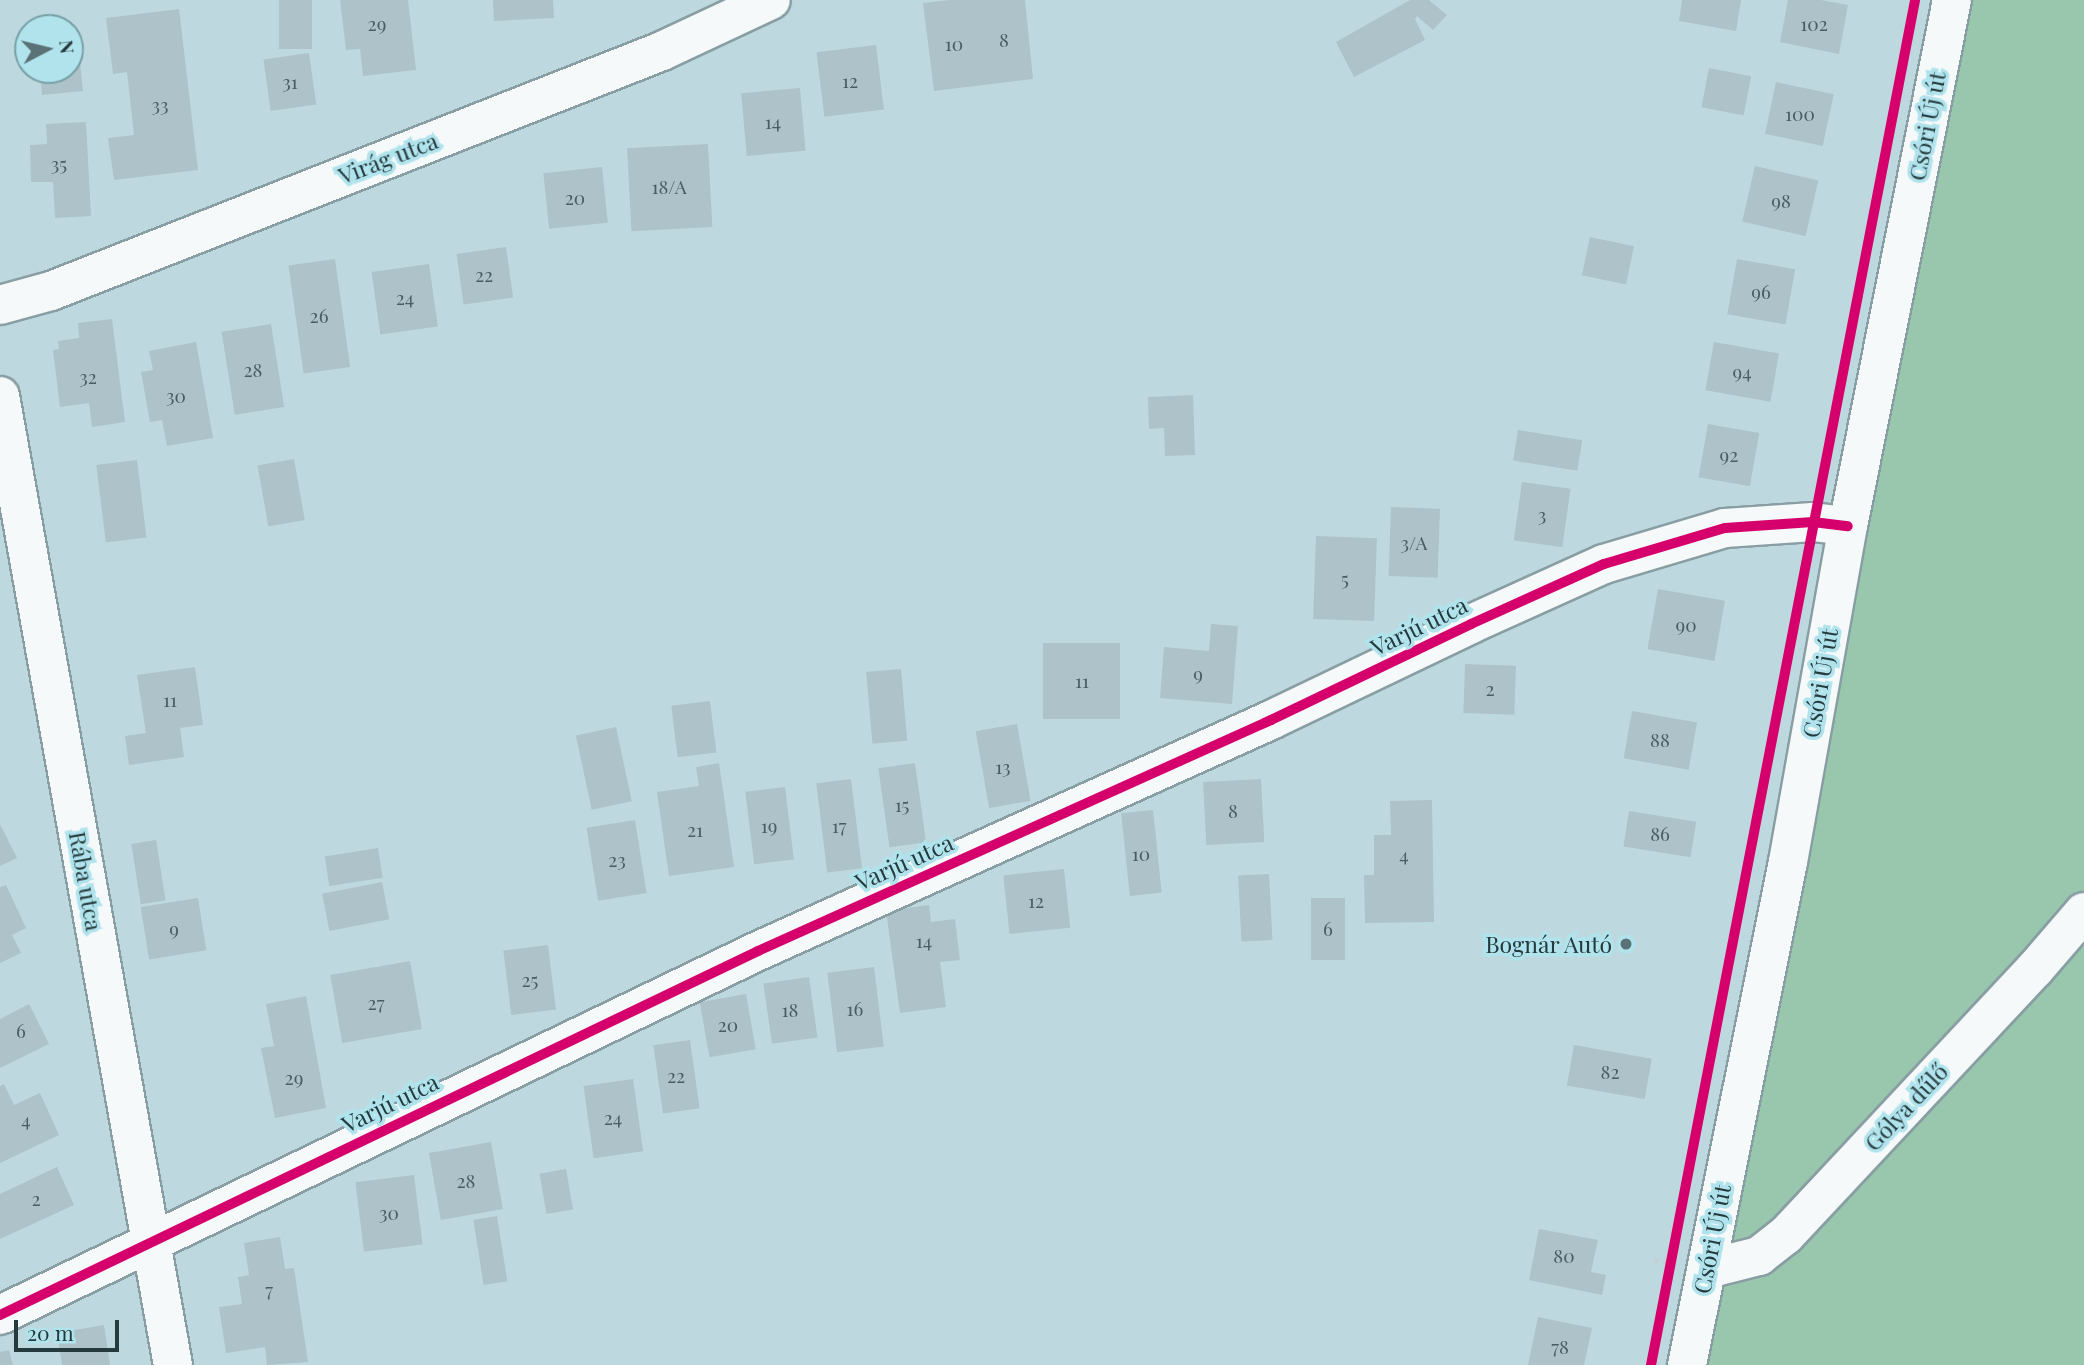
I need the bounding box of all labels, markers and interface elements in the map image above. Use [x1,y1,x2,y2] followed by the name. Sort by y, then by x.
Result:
[368,13,386,35] house number: 29
[1800,13,1828,35] house number: 102
[14,14,84,84] north arrow
[999,29,1009,51] house number: 8
[945,33,963,55] house number: 10
[54,38,82,55] text: N
[1903,69,1951,183] street label: Csóri Új út
[842,70,858,92] house number: 12
[282,71,298,93] house number: 31
[151,94,169,116] house number: 33
[1785,103,1815,125] house number: 100
[765,111,781,133] house number: 14
[334,126,442,190] street label: Virág utca
[51,153,67,175] house number: 35
[651,176,687,198] house number: 18/A
[565,187,585,209] house number: 20
[1771,190,1791,212] house number: 98
[475,264,493,286] house number: 22
[1751,281,1771,303] house number: 96
[396,287,414,309] house number: 24
[310,305,328,327] house number: 26
[244,359,262,381] house number: 28
[1732,361,1752,383] house number: 94
[79,366,97,388] house number: 32
[166,385,186,407] house number: 30
[1720,444,1738,466] house number: 92
[1538,504,1546,526] house number: 3
[1401,532,1427,554] house number: 3/A
[1341,568,1349,590] house number: 5
[1366,591,1472,661] street label: Varjú utca
[1675,614,1697,636] house number: 90
[1797,626,1843,740] street label: Csóri Új út
[1193,663,1203,685] house number: 9
[1075,670,1089,692] house number: 11
[1485,678,1495,700] house number: 2
[163,689,177,711] house number: 11
[1650,729,1670,751] house number: 88
[995,756,1011,778] house number: 13
[895,794,909,816] house number: 15
[1228,800,1238,822] house number: 8
[761,815,777,837] house number: 19
[832,815,846,837] house number: 17
[687,819,703,841] house number: 21
[1650,823,1670,845] house number: 86
[851,828,957,896] street label: Varjú utca
[64,829,108,933] street label: Rába utca
[1132,843,1150,865] house number: 10
[1399,844,1409,866] house number: 4
[608,849,626,871] house number: 23
[1028,890,1044,912] house number: 12
[169,918,179,940] house number: 9
[1323,918,1333,940] house number: 6
[916,930,932,952] house number: 14
[1484,930,1612,958] place label: Bognár Autó
[1618,936,1634,952] marker: Bognár Autó
[522,969,538,991] house number: 25
[368,992,384,1014] house number: 27
[847,998,863,1020] house number: 16
[782,999,798,1021] house number: 18
[718,1014,738,1036] house number: 20
[16,1020,26,1042] house number: 6
[1859,1058,1953,1156] street label: Gólya dűlő
[1601,1061,1619,1083] house number: 82
[667,1065,685,1087] house number: 22
[285,1067,303,1089] house number: 29
[337,1068,443,1138] street label: Varjú utca
[604,1107,622,1129] house number: 24
[21,1109,31,1131] house number: 4
[457,1170,475,1192] house number: 28
[1688,1182,1736,1296] street label: Csóri Új út
[31,1188,41,1210] house number: 2
[379,1202,399,1224] house number: 30
[1553,1245,1575,1267] house number: 80
[265,1279,273,1301] house number: 7
[18,1306,122,1350] scale bar
[27,1318,74,1346] text: 20 m
[1551,1336,1569,1358] house number: 78

